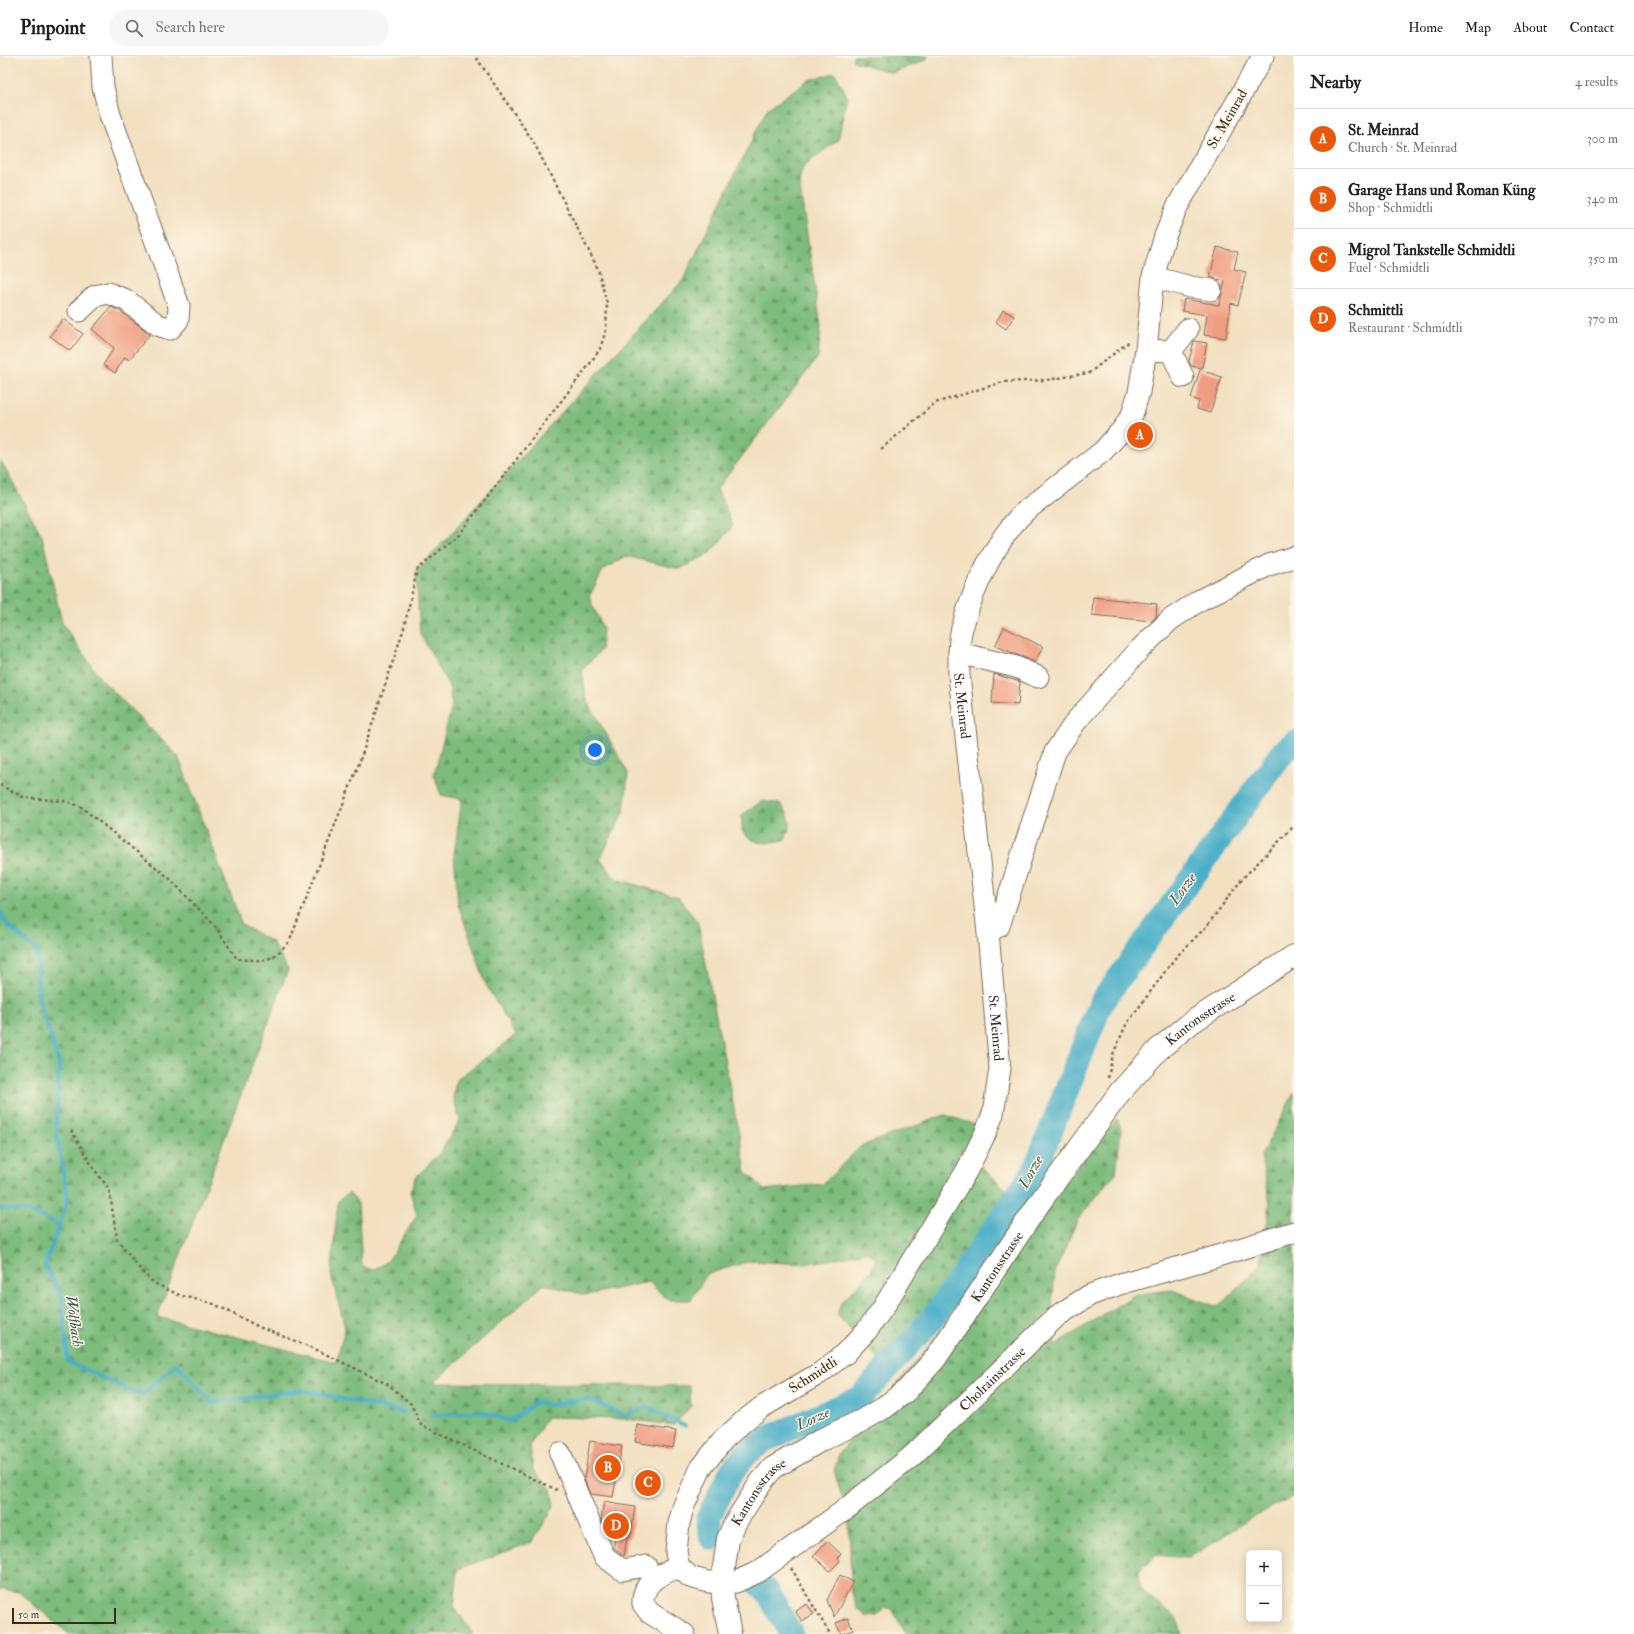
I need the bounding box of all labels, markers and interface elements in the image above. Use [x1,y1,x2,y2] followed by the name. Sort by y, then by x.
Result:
[109,10,389,46] search box
[20,16,85,40] text: Pinpoint
[123,17,145,39] icon: search
[155,18,225,37] text: Search here
[1408,19,1443,36] text: Home
[1465,19,1491,36] text: Map
[1513,19,1547,36] text: About
[1569,19,1614,36] text: Contact
[1310,72,1361,93] text: Nearby
[1575,74,1618,90] text: 4 results
[1203,86,1251,152] street label: St. Meinrad
[1348,121,1419,140] text: St. Meinrad
[1319,131,1327,147] text: A
[1587,131,1618,147] text: 300 m
[1348,140,1457,156] text: Church · St. Meinrad
[1348,181,1535,200] text: Garage Hans und Roman Küng
[1319,191,1327,207] text: B
[1587,191,1618,207] text: 340 m
[1348,200,1433,216] text: Shop · Schmidtli
[1348,241,1515,260] text: Migrol Tankstelle Schmidtli
[1318,251,1328,267] text: C
[1588,251,1618,267] text: 350 m
[1348,260,1430,276] text: Fuel · Schmidtli
[1348,301,1403,320] text: Schmittli
[1318,311,1328,327] text: D
[1588,311,1618,327] text: 370 m
[1348,320,1463,336] text: Restaurant · Schmidtli
[1127,420,1153,450] pin: A
[950,672,975,740] street label: St. Meinrad
[585,740,605,760] your location
[1165,869,1201,909] water label: Lorze
[1162,988,1238,1049] street label: Kantonsstrasse
[985,994,1008,1062] street label: St. Meinrad
[1014,1151,1048,1193] water label: Lorze
[967,1228,1027,1305] street label: Kantonsstrasse
[61,1294,87,1348] water label: Wolfbach
[955,1343,1029,1415] street label: Cholrainstrasse
[786,1353,840,1397] street label: Schmidtli
[792,1403,834,1435] water label: Lorze
[595,1453,621,1483] pin: B
[727,1454,789,1529] street label: Kantonsstrasse
[635,1468,661,1498] pin: C
[603,1511,629,1541] pin: D
[1246,1550,1282,1622] map controls
[1246,1550,1282,1586] button: +
[1246,1586,1282,1622] button: −
[12,1606,116,1625] scale bar
[18,1608,39,1621] text: 50 m

